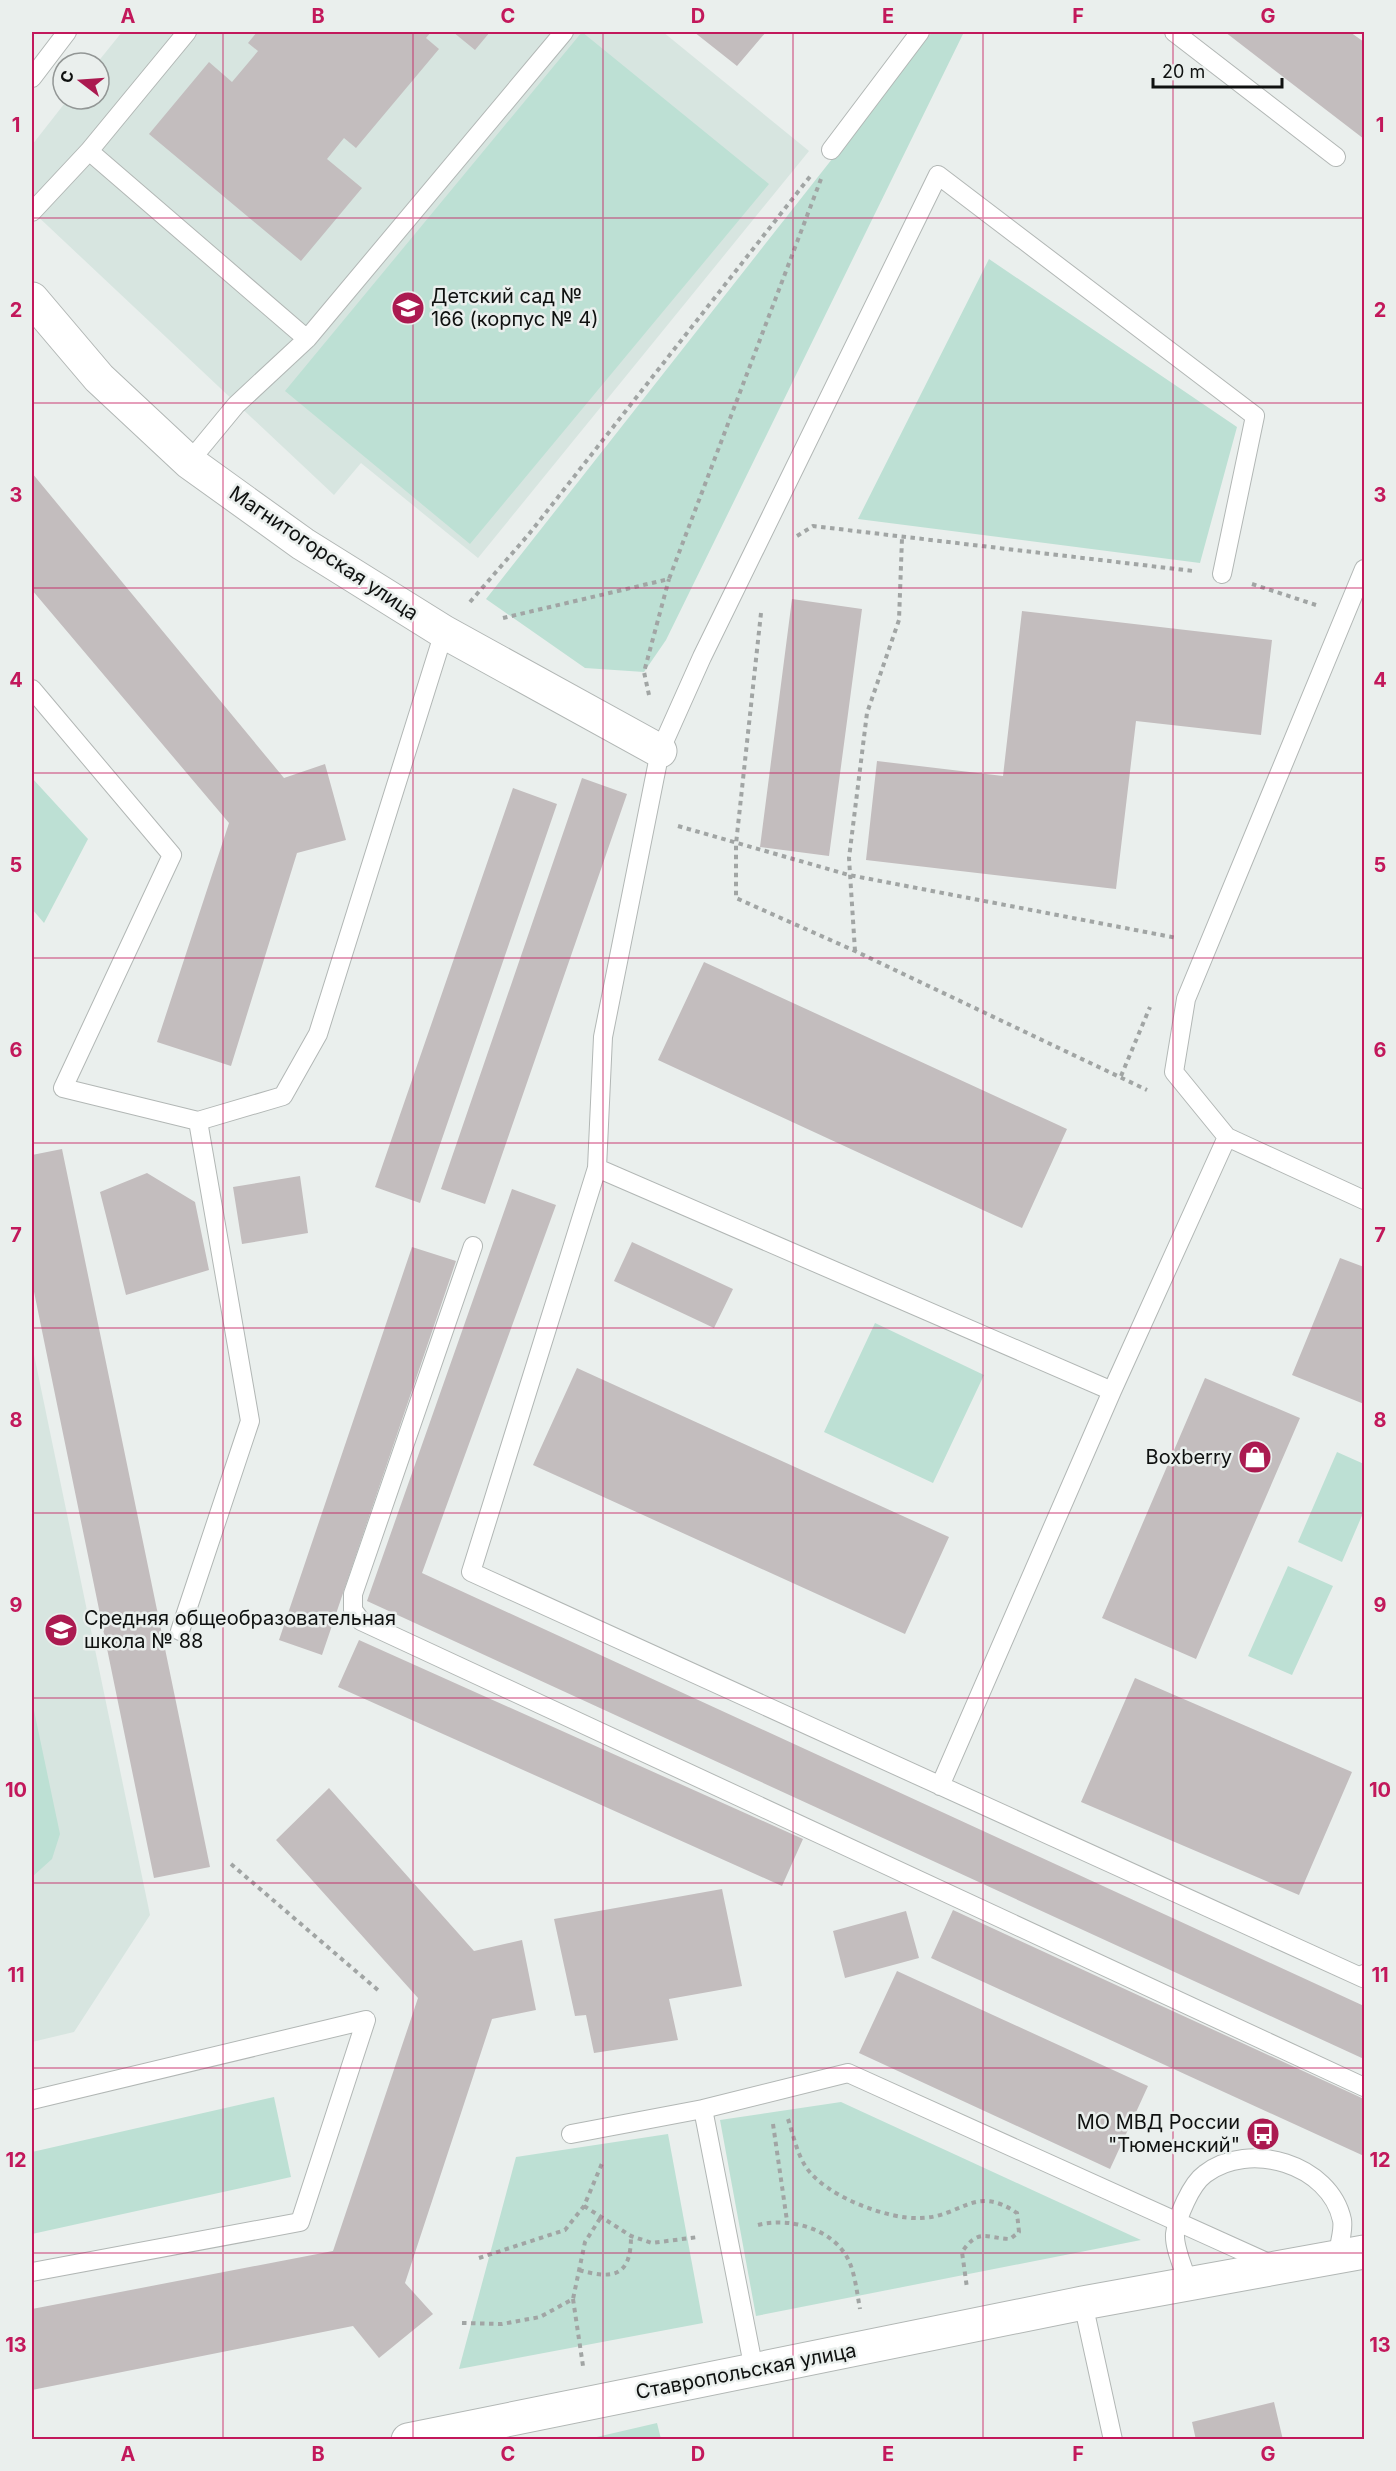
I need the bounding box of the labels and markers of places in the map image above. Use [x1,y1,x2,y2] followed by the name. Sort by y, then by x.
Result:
[431,284,599,331] place label: Детский сад № 166 (корпус № 4)
[390,290,426,326] school or university icon: Детский сад № 166 (корпус № 4)
[1237,1439,1273,1475] shop icon: Boxberry
[1146,1445,1232,1469] place label: Boxberry
[84,1606,396,1653] place label: Средняя общеобразовательная школа № 88
[43,1612,79,1648] school or university icon: Средняя общеобразовательная школа № 88
[1077,2110,1240,2157] place label: МО МВД России "Тюменский"
[1245,2116,1281,2152] bus stop icon: МО МВД России "Тюменский"

